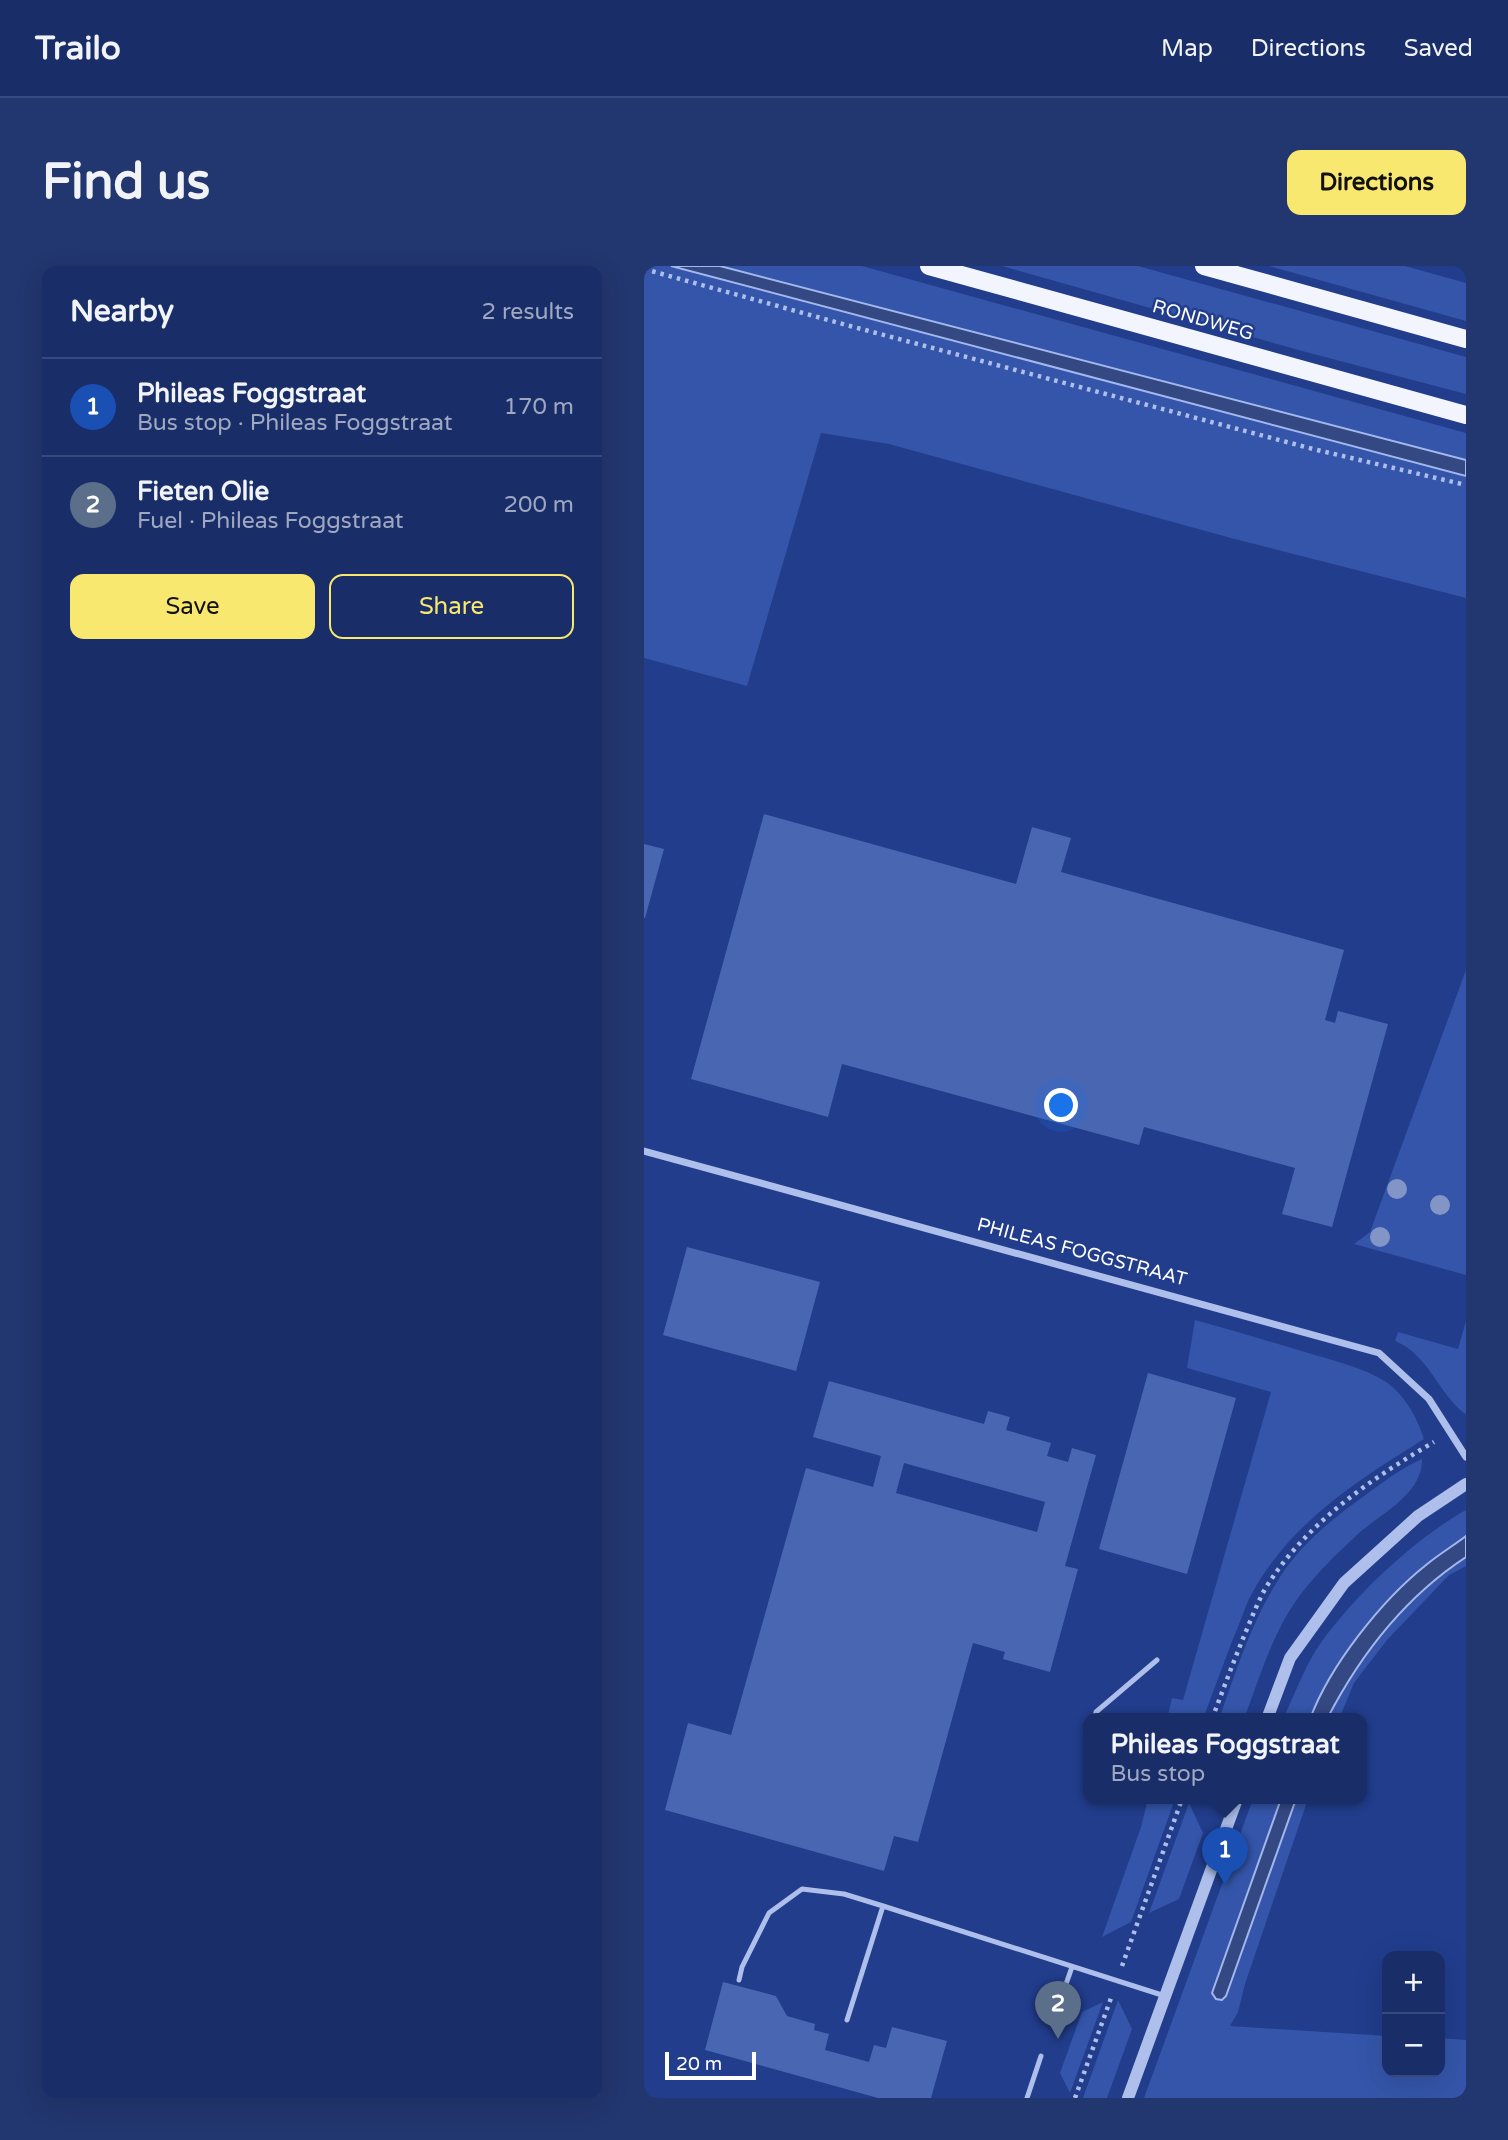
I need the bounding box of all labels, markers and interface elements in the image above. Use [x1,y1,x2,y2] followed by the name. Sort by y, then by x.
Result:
[35,29,121,68] text: Trailo
[1161,34,1213,63] text: Map
[1251,34,1366,63] text: Directions
[1404,34,1473,63] text: Saved
[1287,150,1466,215] button: Directions
[42,153,210,212] text: Find us
[70,293,174,330] text: Nearby
[1150,295,1256,345] street label: RONDWEG
[481,298,574,326] text: 2 results
[137,378,366,409] text: Phileas Foggstraat
[86,393,100,421] text: 1
[504,393,574,421] text: 170 m
[137,409,453,437] text: Bus stop · Phileas Foggstraat
[137,476,269,507] text: Fieten Olie
[86,491,100,519] text: 2
[504,491,574,519] text: 200 m
[137,507,404,535] text: Fuel · Phileas Foggstraat
[70,574,315,639] button: Save
[329,574,574,639] button: Share
[1044,1088,1078,1122] your location
[975,1213,1190,1291] street label: PHILEAS FOGGSTRAAT
[1083,1713,1367,1804] popup
[1110,1729,1340,1760] text: Phileas Foggstraat
[1110,1760,1205,1788] text: Bus stop
[1202,1827,1248,1885] pin: 1
[1382,1951,1445,2077] map controls
[1382,1951,1445,2014] button: +
[1035,1981,1081,2039] pin: 2
[1382,2014,1445,2077] button: −
[665,2049,756,2081] scale bar
[676,2053,722,2075] text: 20 m

